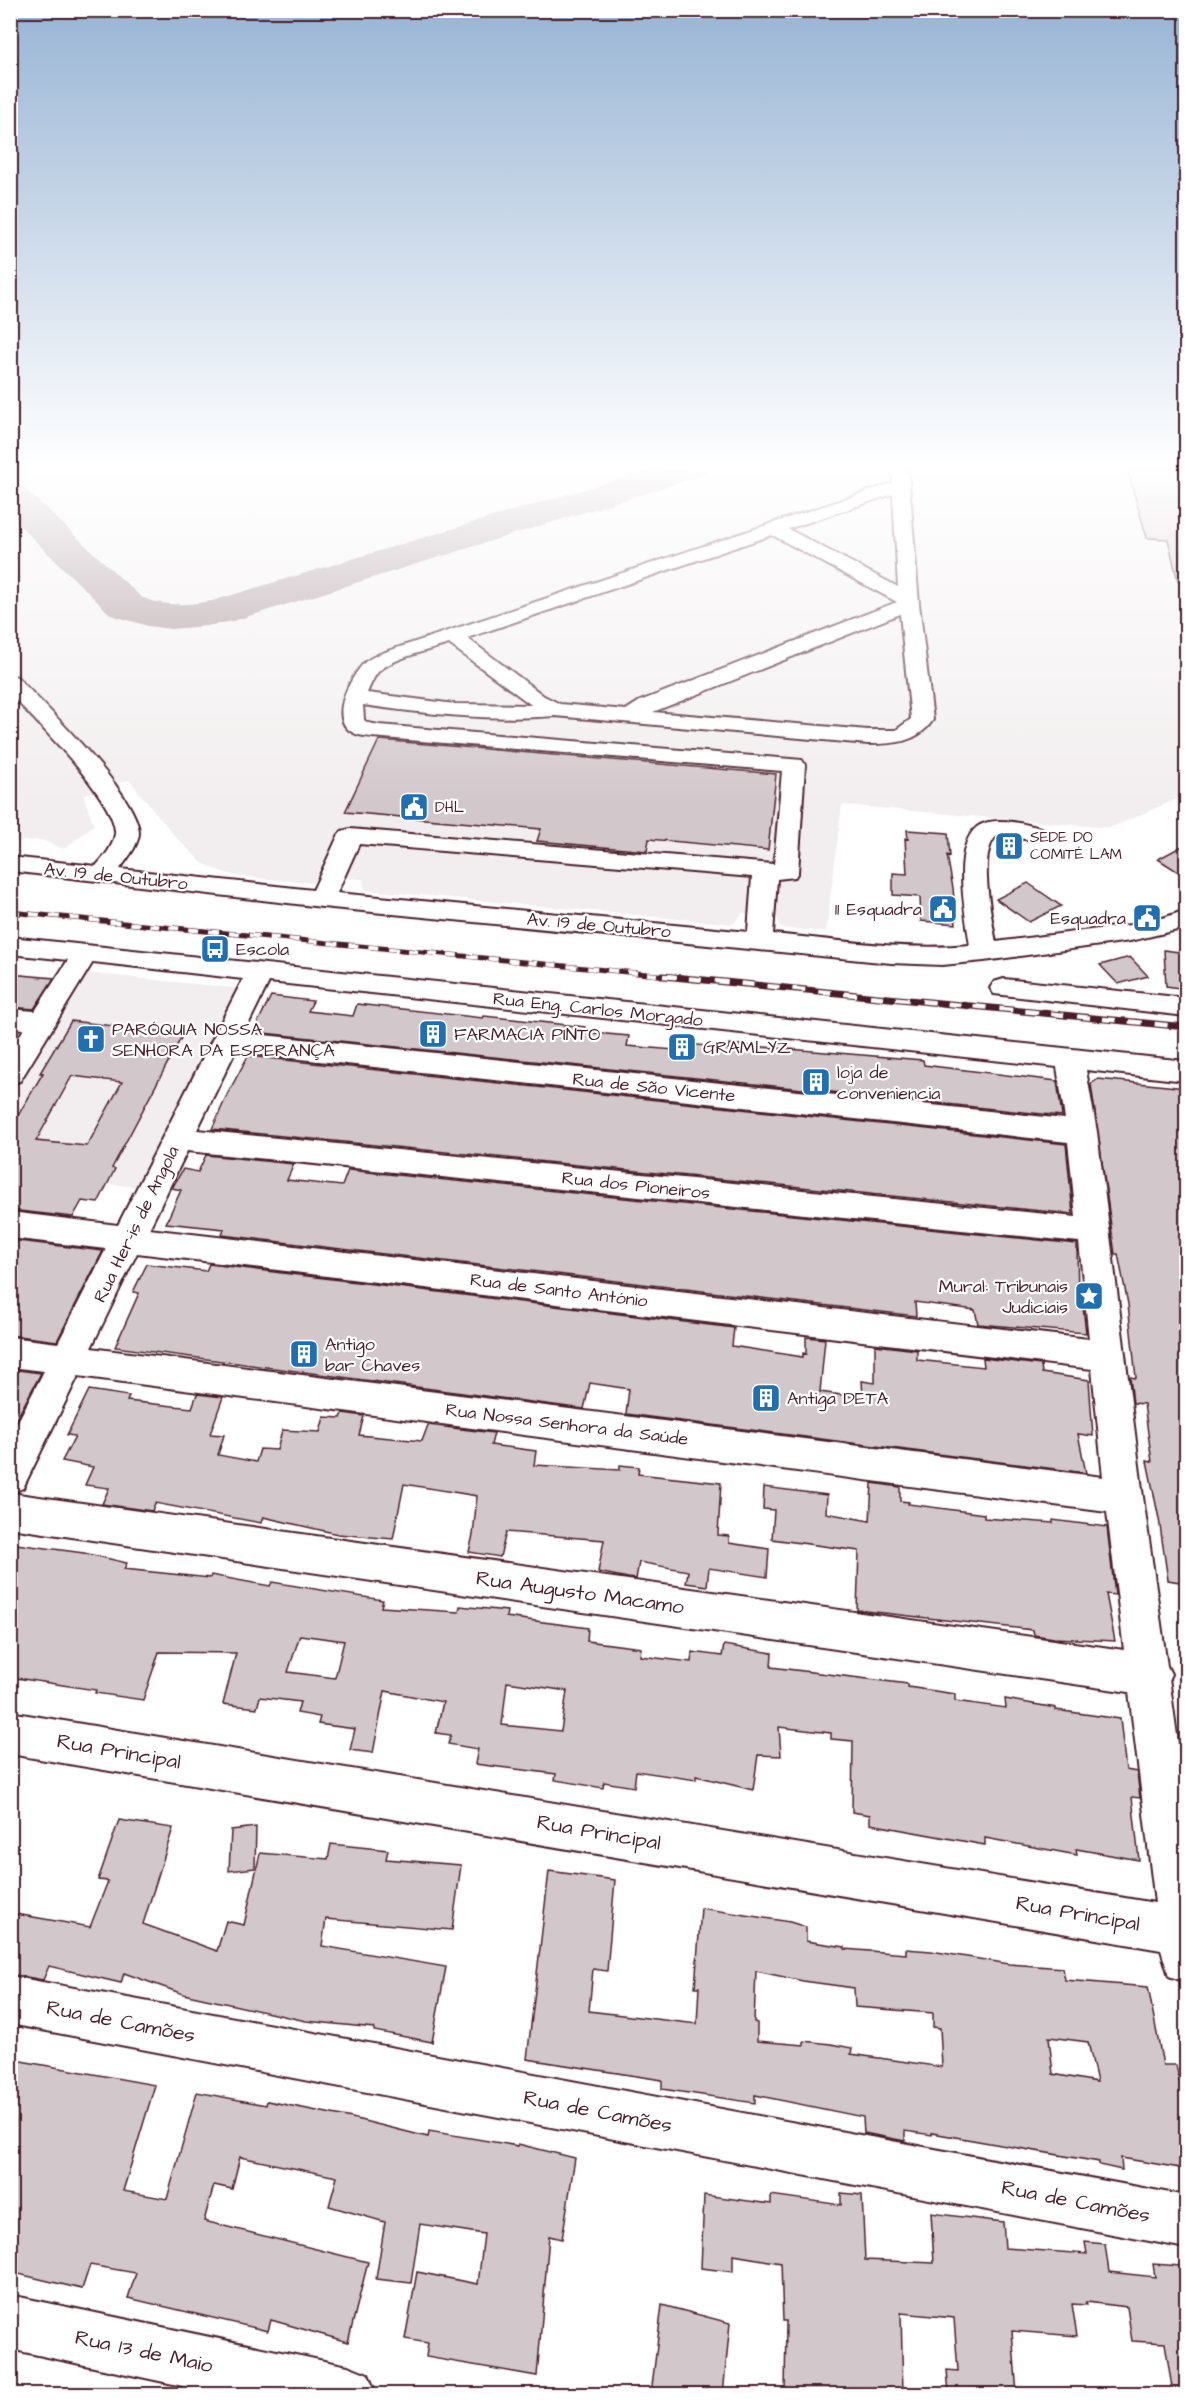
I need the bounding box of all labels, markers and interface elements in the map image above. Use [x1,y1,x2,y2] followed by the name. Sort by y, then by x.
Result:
[398,791,430,823] public building icon: DHL
[435,797,465,818] place label: DHL
[1030,827,1122,865] place label: SEDE DO COMITÉ LAM
[993,830,1025,862] building icon: SEDE DO COMITÉ LAM
[43,857,189,896] street label: Av. 19 de Outubro
[927,893,959,925] public building icon: 11 Esquadra
[835,897,922,922] place label: 11 Esquadra
[1131,902,1163,934] public building icon: Esquadra
[1050,906,1126,931] place label: Esquadra
[526,907,672,944] street label: Av. 19 de Outubro
[199,933,231,965] bus stop icon: Escola
[236,937,289,962] place label: Escola
[492,986,704,1034] street label: Rua Eng. Carlos Morgado
[112,1017,335,1063] place label: PARÓQUIA NOSSA SENHORA DA ESPERANÇA
[417,1018,449,1050] building icon: FARMACIA PINTO
[454,1022,600,1047] place label: FARMACIA PINTO
[75,1023,107,1055] church icon: PARÓQUIA NOSSA SENHORA DA ESPERANÇA
[666,1031,698,1063] building icon: GRAMLYZ
[703,1035,791,1060] place label: GRAMLYZ
[837,1060,940,1106] place label: loja de conveniencia
[800,1066,832,1098] building icon: loja de conveniencia
[571,1067,737,1109] street label: Rua de São Vicente
[88,1142,186,1307] street label: Rua Her-is de Angola
[561,1165,711,1206] street label: Rua dos Pioneiros
[469,1267,649,1314] street label: Rua de Santo António
[939,1274,1068,1320] place label: Mural: Tribunais Judiciais
[1073,1280,1105,1312] place icon: Mural: Tribunais Judiciais
[325,1332,420,1378] place label: Antigo bar Chaves
[288,1338,320,1370] building icon: Antigo bar Chaves
[750,1382,782,1414] building icon: Antiga DETA
[787,1386,889,1412] place label: Antiga DETA
[444,1397,690,1452] street label: Rua Nossa Senhora da Saúde
[474,1564,686,1623] street label: Rua Augusto Macamo
[54,1726,183,1778] street label: Rua Principal
[534,1807,663,1859] street label: Rua Principal
[1013,1888,1142,1940] street label: Rua Principal
[44,1993,198,2050] street label: Rua de Camões
[521,2083,675,2140] street label: Rua de Camões
[999,2173,1153,2230] street label: Rua de Camões
[72,2323,216,2380] street label: Rua 13 de Maio

